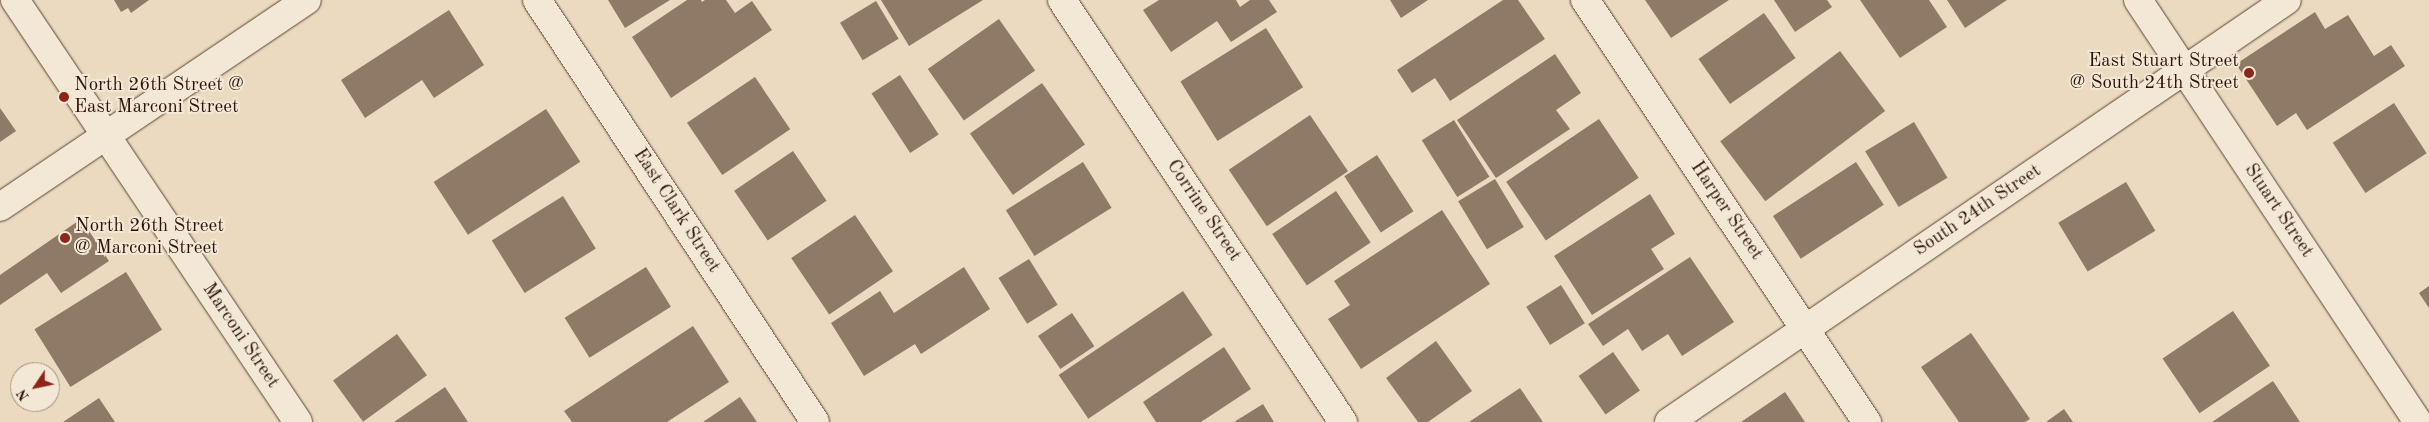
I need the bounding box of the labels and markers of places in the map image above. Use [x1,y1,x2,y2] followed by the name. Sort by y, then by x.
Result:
[2070,51,2239,95] place label: East Stuart Street @ South 24th Street
[2243,67,2255,79] marker: East Stuart Street @ South 24th Street
[74,75,244,119] place label: North 26th Street @ East Marconi Street
[58,91,70,103] marker: North 26th Street @ East Marconi Street
[75,216,224,260] place label: North 26th Street @ Marconi Street
[59,232,71,244] marker: North 26th Street @ Marconi Street

